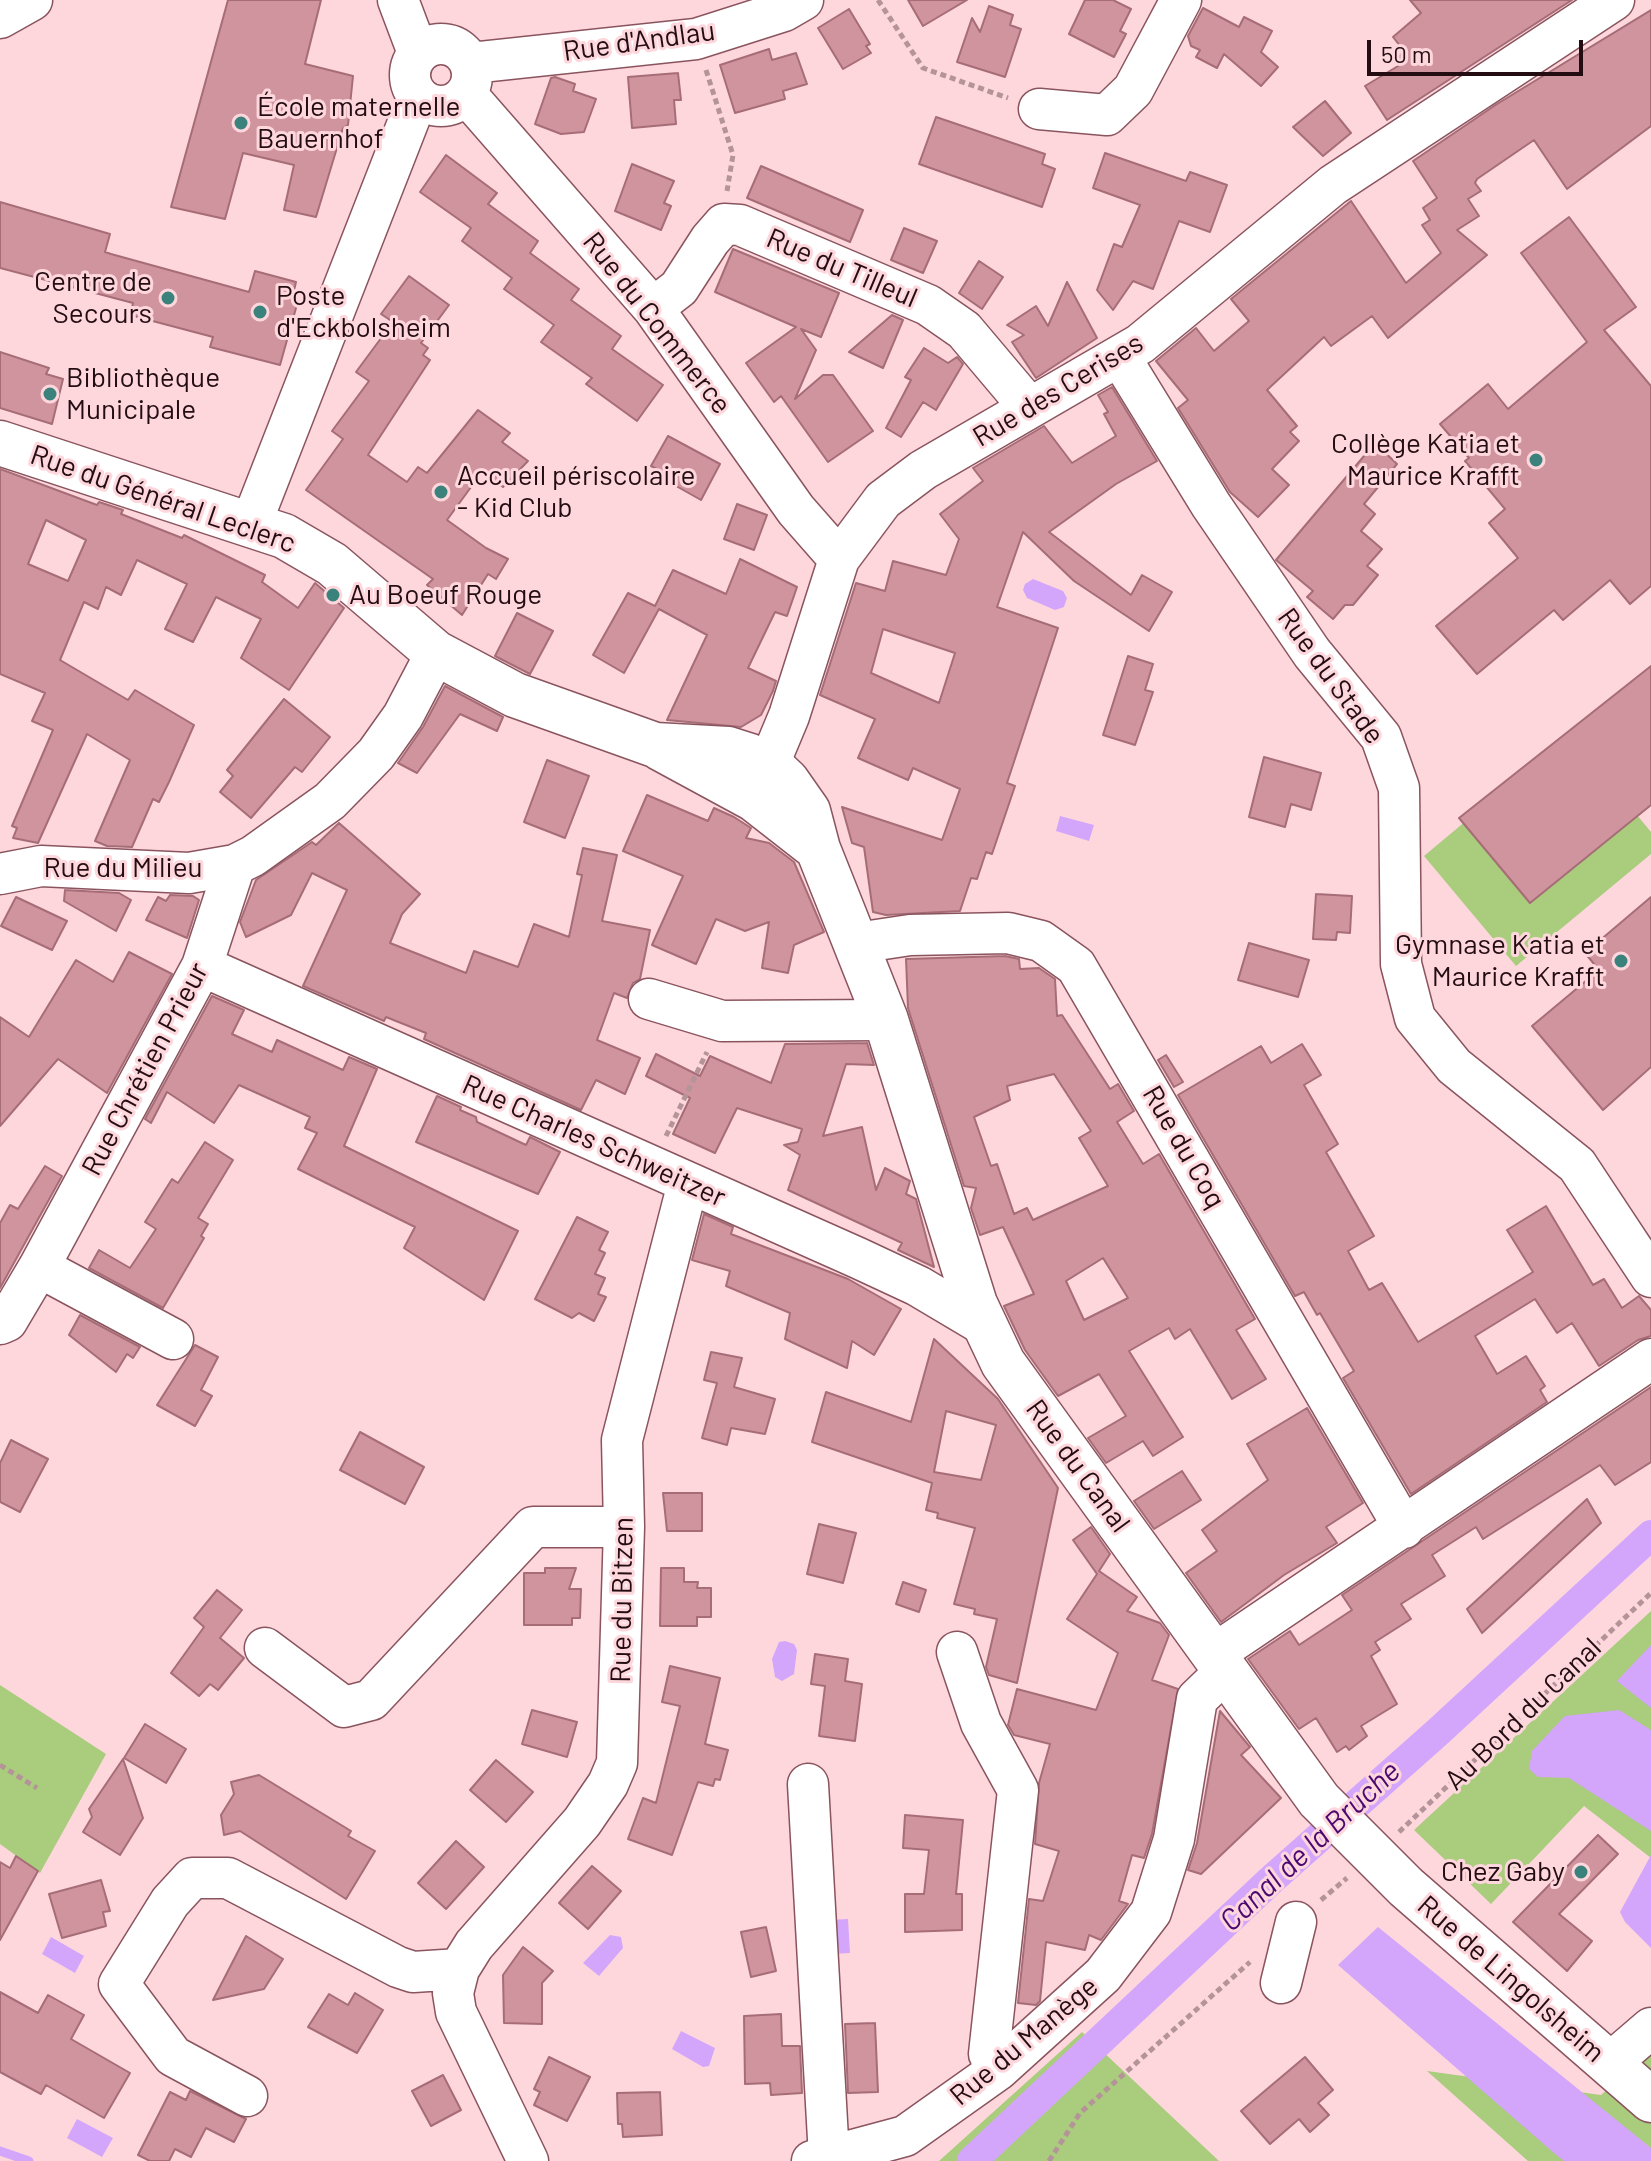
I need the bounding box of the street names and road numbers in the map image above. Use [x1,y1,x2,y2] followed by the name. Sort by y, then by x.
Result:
[561,14,717,68] street label: Rue d'Andlau
[762,221,922,315] street label: Rue du Tilleul
[576,225,738,421] street label: Rue du Commerce
[967,326,1149,454] street label: Rue des Cerises
[26,438,300,560] street label: Rue du Général Leclerc
[1270,602,1392,750] street label: Rue du Stade
[43,851,203,885] street label: Rue du Milieu
[75,957,215,1181] street label: Rue Chrétien Prieur
[457,1068,731,1214] street label: Rue Charles Schweitzer
[1135,1080,1233,1214] street label: Rue du Coq
[1019,1393,1137,1539] street label: Rue du Canal
[604,1517,640,1683] street label: Rue du Bitzen
[1438,1631,1608,1797] street label: Au Bord du Canal
[1411,1889,1611,2069] street label: Rue de Lingolsheim
[943,1969,1105,2113] street label: Rue du Manège

